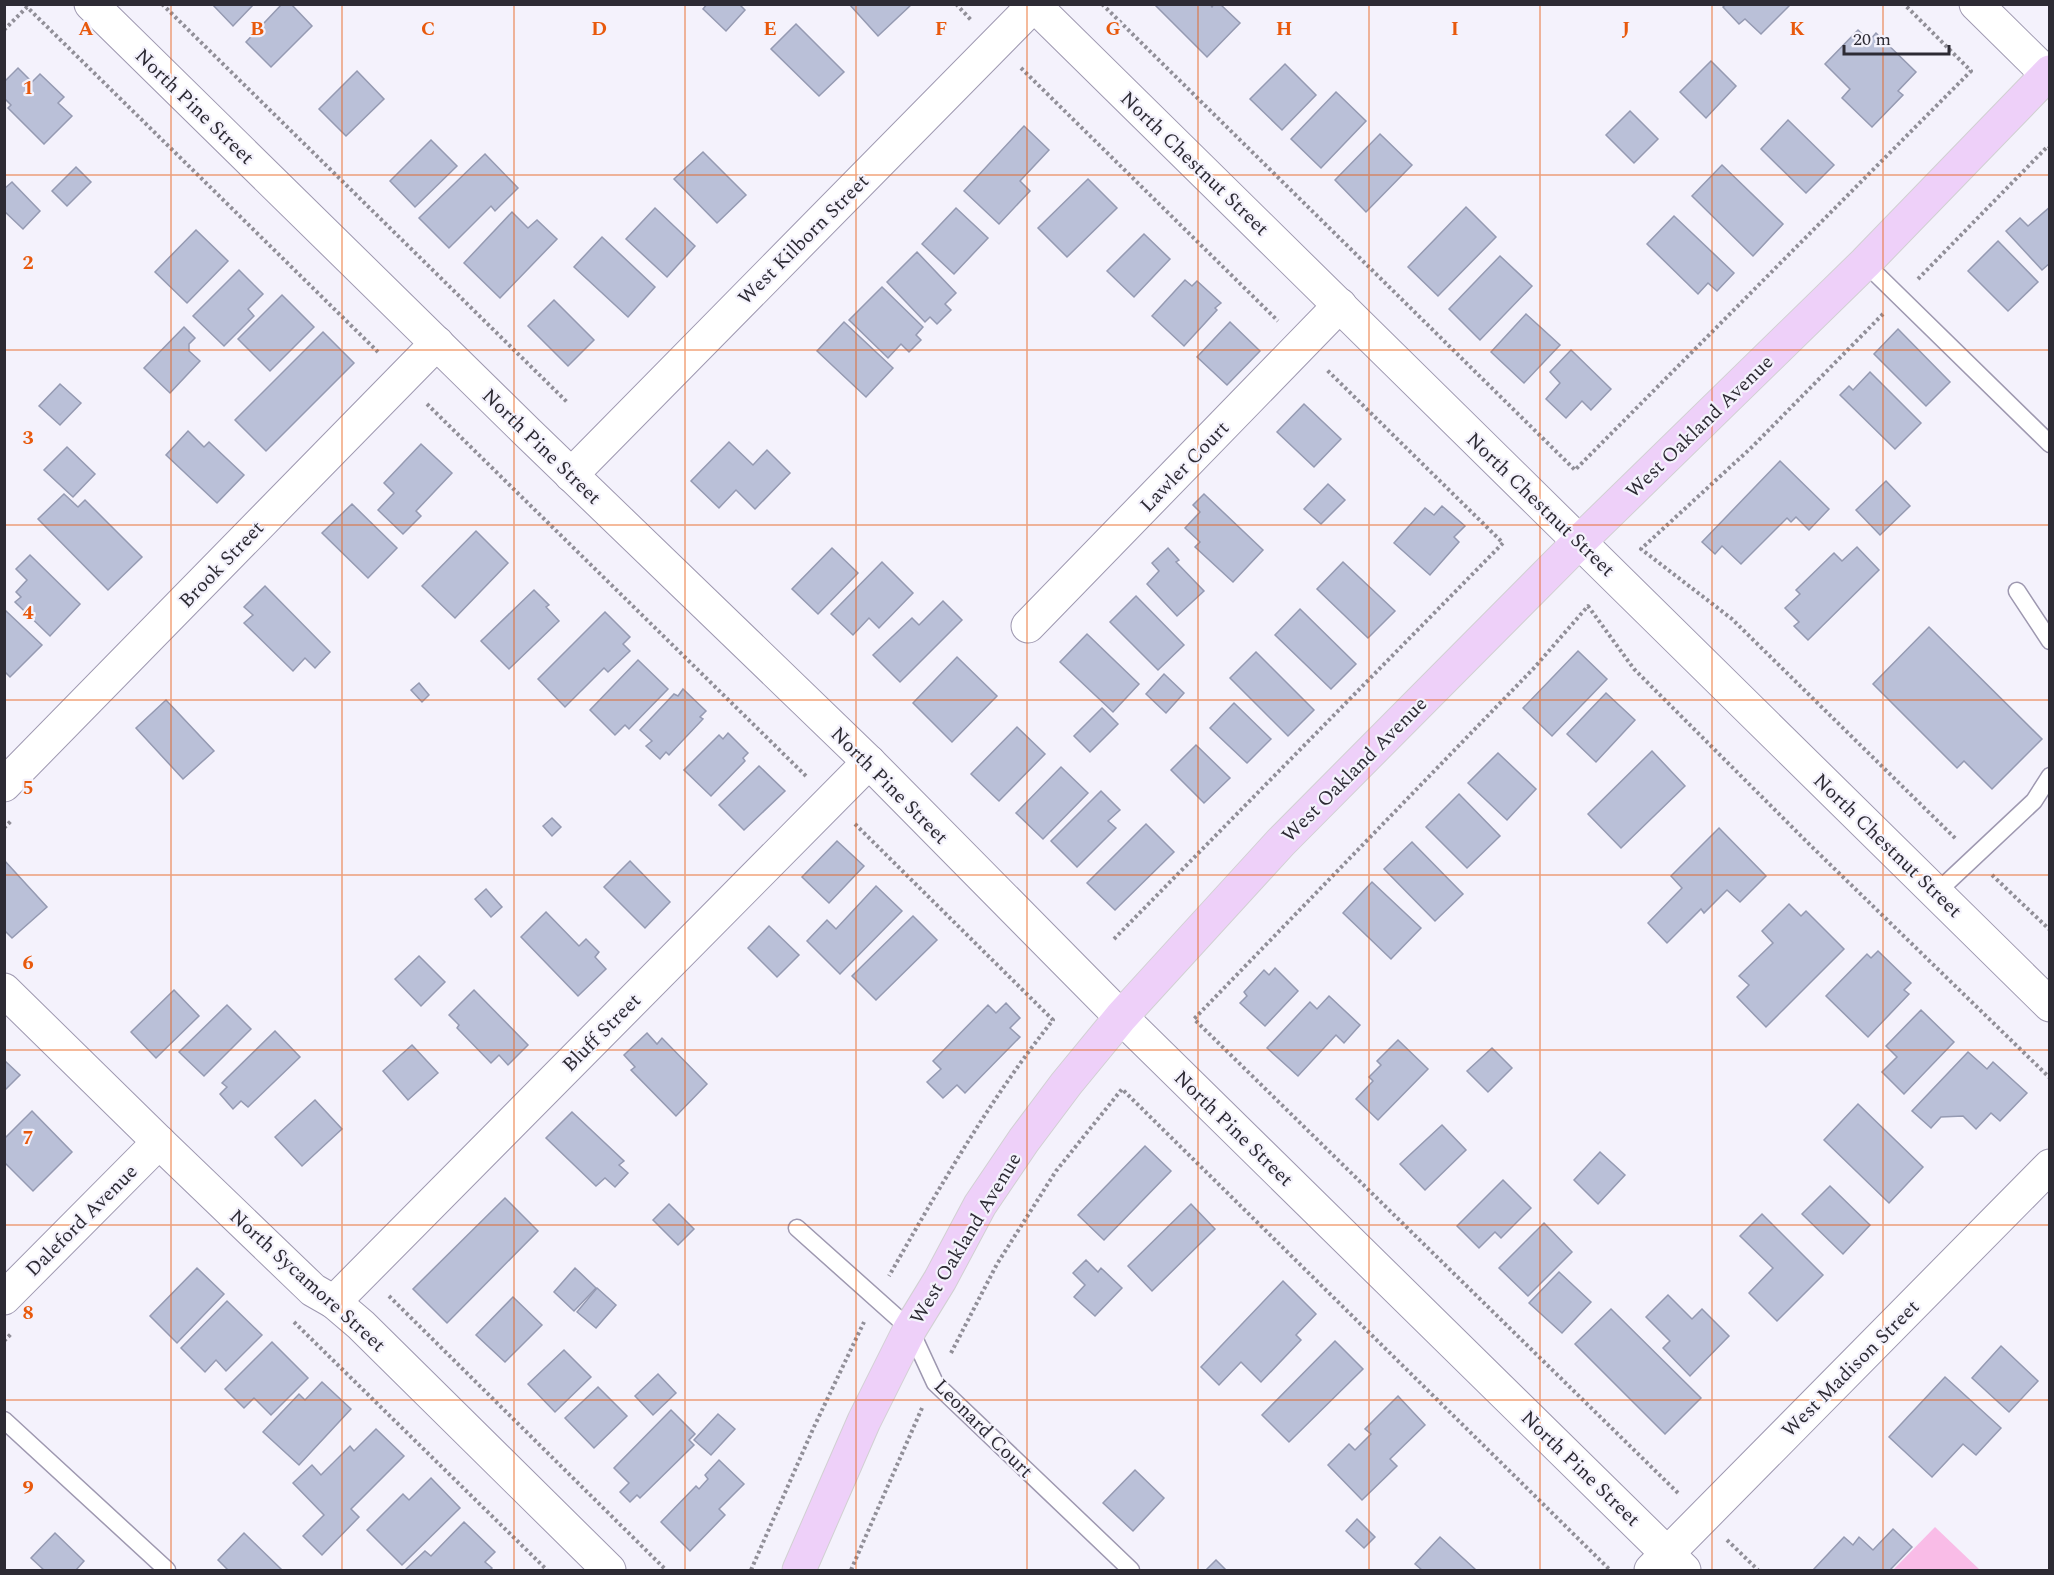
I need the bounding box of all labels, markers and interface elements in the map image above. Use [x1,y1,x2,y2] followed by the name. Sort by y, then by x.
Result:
[78,14,94,44] text: A
[250,14,264,44] text: B
[421,14,435,44] text: C
[591,14,607,44] text: D
[763,14,777,44] text: E
[935,14,947,44] text: F
[1105,14,1121,44] text: G
[1276,14,1292,44] text: H
[1451,14,1459,44] text: I
[1622,14,1630,44] text: J
[1789,14,1805,44] text: K
[1844,18,1949,56] scale bar
[1853,26,1891,53] text: 20 m
[128,42,261,172] street label: North Pine Street
[22,73,34,103] text: 1
[1113,84,1276,243] street label: North Chestnut Street
[731,167,876,312] street label: West Kilborn Street
[22,248,34,278] text: 2
[1619,348,1781,505] street label: West Oakland Avenue
[475,382,608,512] street label: North Pine Street
[1133,414,1236,519] street label: Lawler Court
[22,423,34,453] text: 3
[1459,425,1622,584] street label: North Chestnut Street
[172,514,271,615] street label: Brook Street
[22,598,34,628] text: 4
[1275,690,1435,850] street label: West Oakland Avenue
[823,720,955,852] street label: North Pine Street
[1806,766,1969,925] street label: North Chestnut Street
[22,773,34,803] text: 5
[22,948,34,978] text: 6
[555,986,648,1079] street label: Bluff Street
[1167,1064,1300,1194] street label: North Pine Street
[22,1123,34,1153] text: 7
[903,1147,1029,1330] street label: West Oakland Avenue
[19,1158,145,1284] street label: Daleford Avenue
[222,1202,392,1359] street label: North Sycamore Street
[1775,1293,1927,1445] street label: West Madison Street
[22,1298,34,1328] text: 8
[927,1372,1040,1485] street label: Leonard Court
[1514,1404,1647,1534] street label: North Pine Street
[22,1473,34,1503] text: 9

